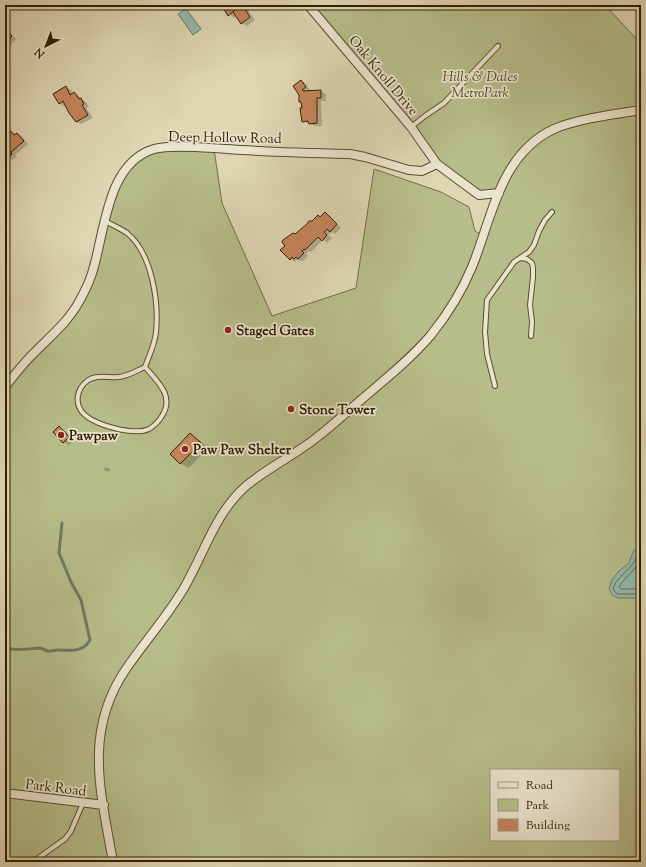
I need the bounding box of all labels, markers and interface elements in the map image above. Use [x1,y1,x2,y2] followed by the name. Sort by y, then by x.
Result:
[26,26,66,66] north arrow
[343,32,422,121] street label: Oak Knoll Drive
[31,44,49,62] text: N
[442,68,518,104] park label: Hills & Dales MetroPark
[168,128,282,150] street label: Deep Hollow Road
[236,322,315,342] place label: Staged Gates
[223,325,233,335] marker: Staged Gates
[299,401,376,421] place label: Stone Tower
[286,404,296,414] marker: Stone Tower
[69,427,118,447] place label: Pawpaw
[56,430,66,440] marker: Pawpaw
[193,441,292,461] place label: Paw Paw Shelter
[180,444,190,454] marker: Paw Paw Shelter
[490,769,620,841] legend
[24,775,87,803] street label: Park Road
[526,777,553,795] text: Road
[526,797,549,815] text: Park
[526,817,570,835] text: Building

